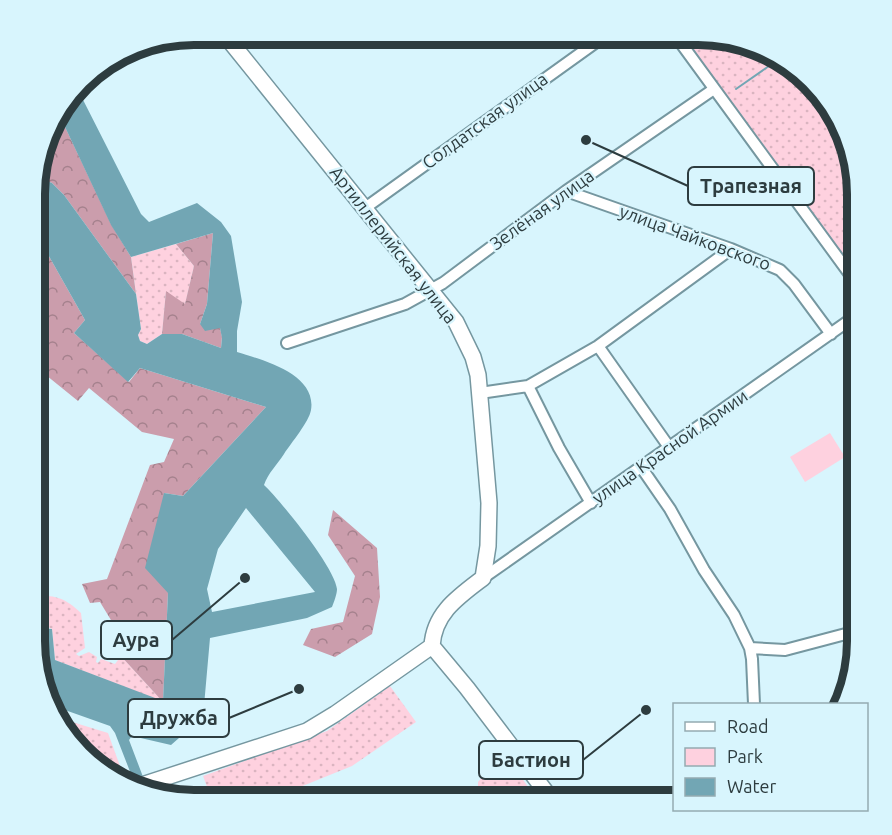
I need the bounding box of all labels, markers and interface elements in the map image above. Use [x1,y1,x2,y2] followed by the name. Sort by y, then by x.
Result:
[418,68,551,172] street label: Солдатская улица
[326,162,461,327] street label: Артиллерийская улица
[486,165,597,254] street label: Зелёная улица
[688,167,814,205] callout: Трапезная
[700,174,802,197] text: Трапезная
[617,200,774,274] street label: улица Чайковского
[588,385,751,507] street label: улица Красной Армии
[101,621,172,659] callout: Аура
[112,628,160,651] text: Аура
[128,699,229,737] callout: Дружба
[673,703,868,811] legend
[140,706,218,729] text: Дружба
[727,716,769,736] text: Road
[479,741,583,779] callout: Бастион
[727,746,763,766] text: Park
[491,748,571,771] text: Бастион
[727,776,777,796] text: Water

